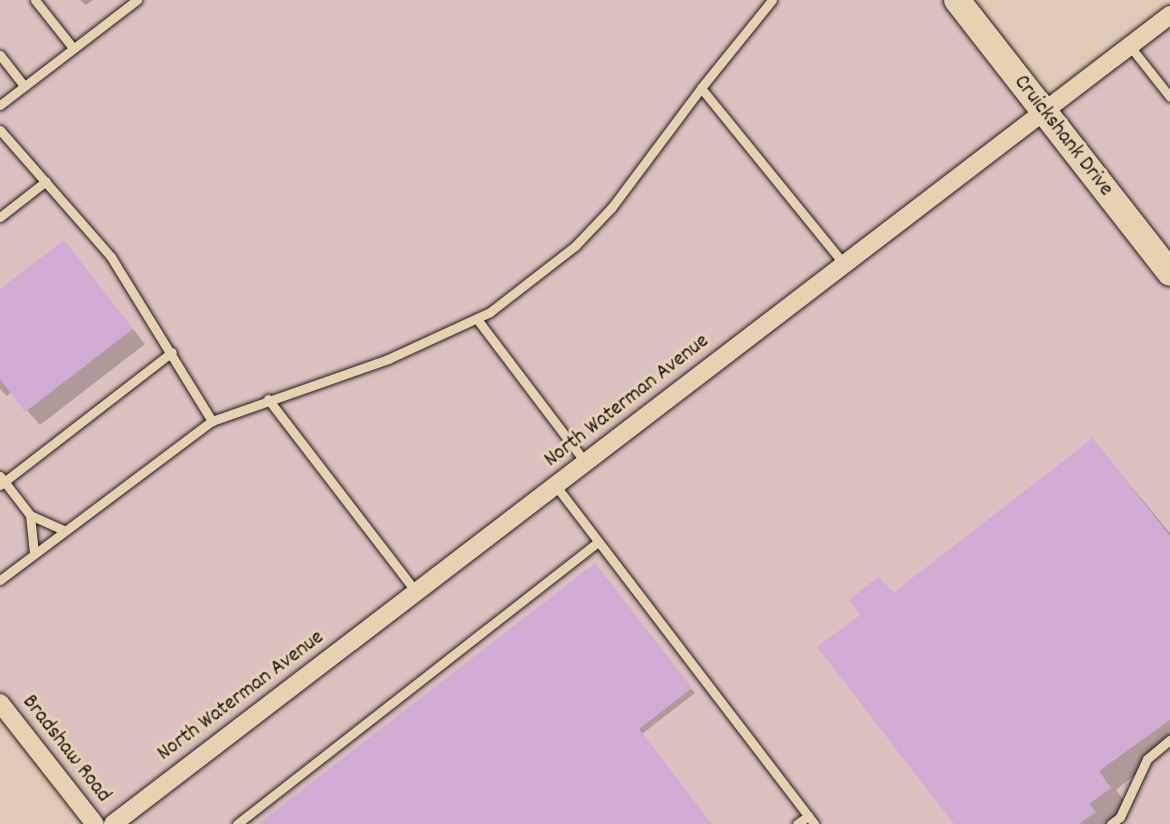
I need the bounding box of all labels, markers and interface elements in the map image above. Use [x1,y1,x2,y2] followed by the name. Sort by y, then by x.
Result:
[1007,70,1119,202] street label: Cruickshank Drive
[539,328,715,474] street label: North Waterman Avenue
[152,625,330,767] street label: North Waterman Avenue
[16,690,116,808] street label: Bradshaw Road

